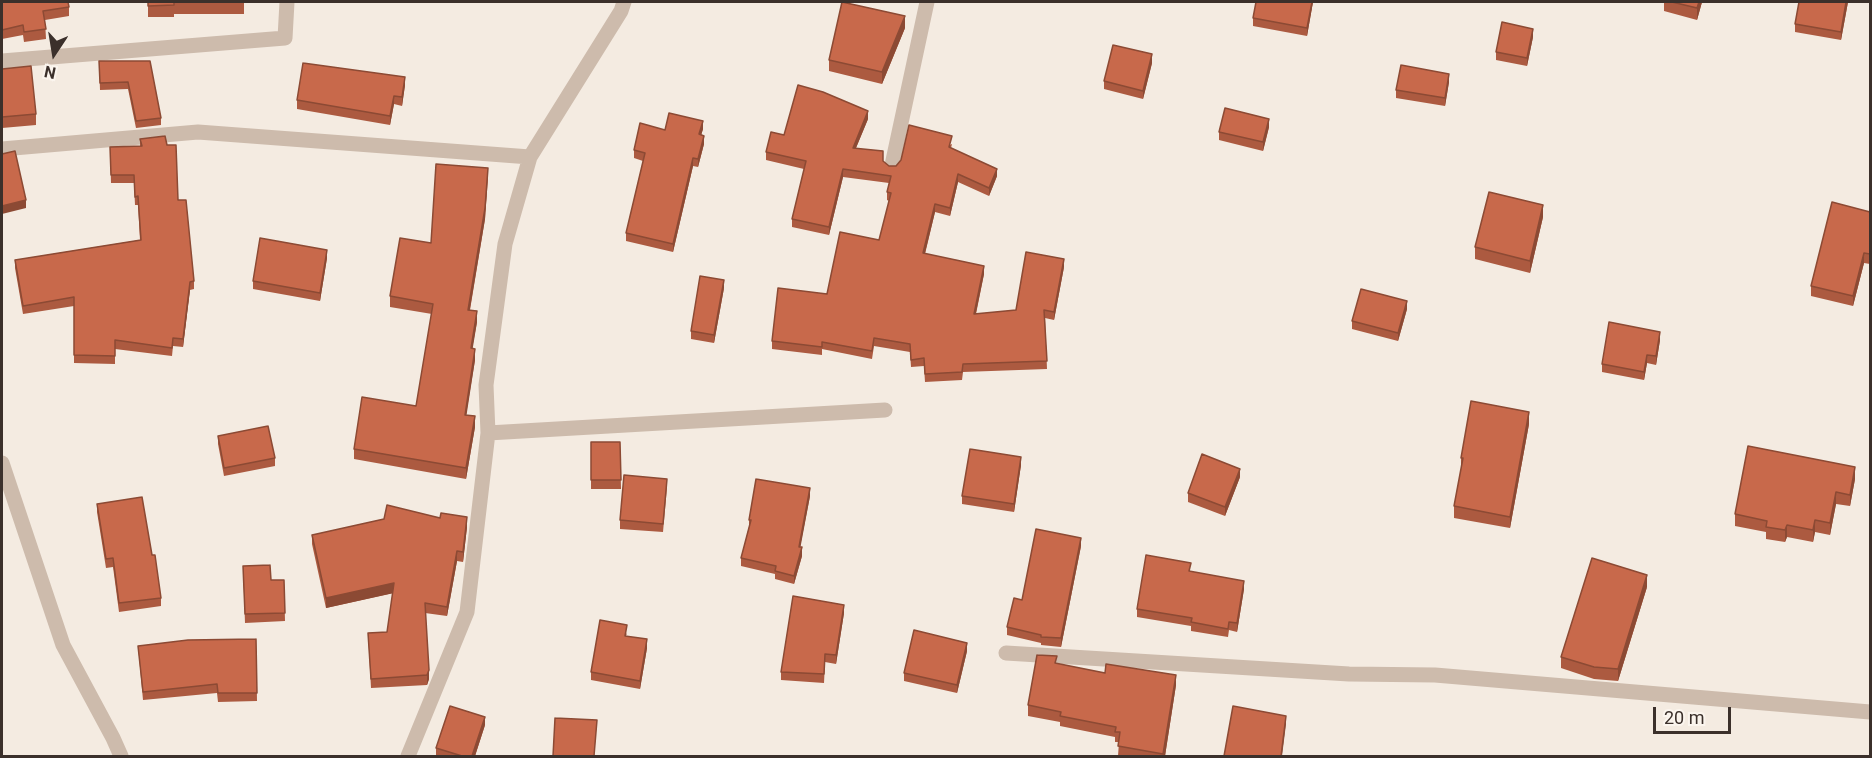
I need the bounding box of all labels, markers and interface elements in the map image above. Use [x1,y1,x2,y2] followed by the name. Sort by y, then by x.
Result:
[24,24,84,84] north arrow
[43,62,58,83] text: N
[1656,695,1734,733] scale bar
[1664,707,1704,728] text: 20 m

